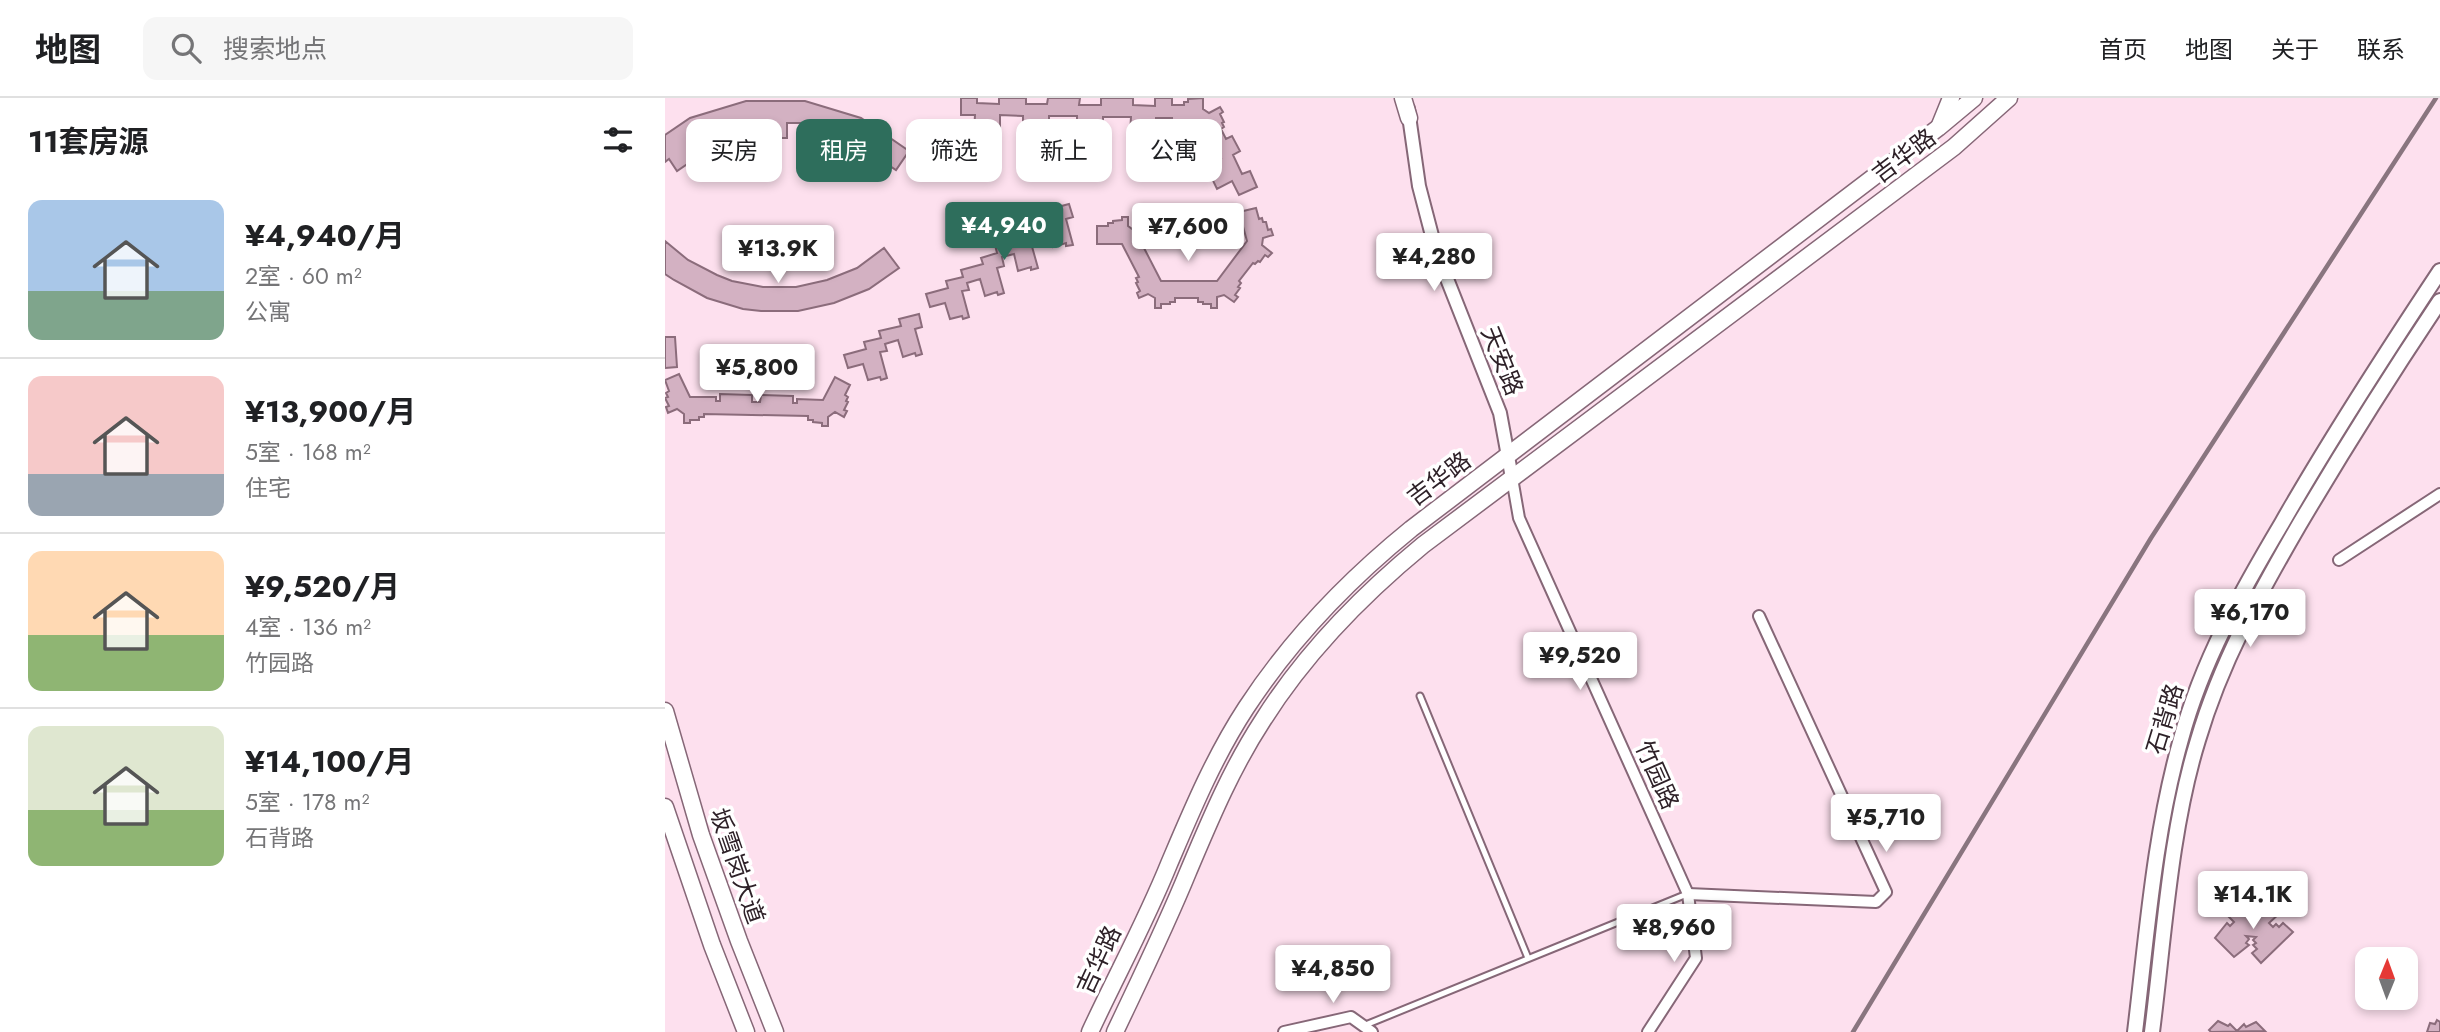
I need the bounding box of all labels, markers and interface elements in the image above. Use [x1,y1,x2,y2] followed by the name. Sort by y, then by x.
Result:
[143,17,633,80] search box
[35,26,101,73] text: 地图
[167,29,205,67] icon: search
[223,30,327,68] text: 搜索地点
[2099,32,2147,67] text: 首页
[2185,32,2233,67] text: 地图
[2271,32,2319,67] text: 关于
[2357,32,2405,67] text: 联系
[686,119,782,182] chip: 买房
[796,119,892,182] chip: 租房
[906,119,1002,182] chip: 筛选
[1016,119,1112,182] chip: 新上
[1126,119,1222,182] chip: 公寓
[28,120,149,163] text: 11套房源
[1864,120,1943,191] street label: 吉华路
[599,121,637,159] icon: filters
[947,202,1061,262] pin: ¥4,940
[1131,204,1245,263] pin: ¥7,600
[961,208,1047,242] text: ¥4,940
[1148,209,1228,243] text: ¥7,600
[245,214,405,257] text: ¥4,940/月
[721,226,835,285] pin: ¥13.9K
[84,228,168,312] icon: home
[738,231,818,265] text: ¥13.9K
[1377,234,1491,293] pin: ¥4,280
[1392,239,1476,273] text: ¥4,280
[245,259,362,293] text: 2室 · 60 m²
[245,295,291,329] text: 公寓
[1473,321,1532,401] street label: 天安路
[700,344,814,404] pin: ¥5,800
[716,350,798,384] text: ¥5,800
[245,390,416,433] text: ¥13,900/月
[84,404,168,488] icon: home
[245,435,371,469] text: 5室 · 168 m²
[1399,443,1478,514] street label: 吉华路
[245,471,291,505] text: 住宅
[245,565,400,608] text: ¥9,520/月
[84,579,168,663] icon: home
[2193,589,2307,649] pin: ¥6,170
[2210,595,2290,629] text: ¥6,170
[245,610,371,644] text: 4室 · 136 m²
[1523,632,1637,692] pin: ¥9,520
[1539,638,1621,672] text: ¥9,520
[245,646,314,680] text: 竹园路
[2137,679,2192,758] street label: 石背路
[1627,735,1688,815] street label: 竹园路
[245,740,414,783] text: ¥14,100/月
[84,754,168,838] icon: home
[245,785,369,819] text: 5室 · 178 m²
[1829,794,1943,854] pin: ¥5,710
[1847,800,1925,834] text: ¥5,710
[701,803,774,928] street label: 坂雪岗大道
[245,821,314,855] text: 石背路
[2196,872,2310,931] pin: ¥14.1K
[2214,877,2292,911] text: ¥14.1K
[1617,904,1731,964] pin: ¥8,960
[1633,910,1715,944] text: ¥8,960
[1067,920,1130,1000] street label: 吉华路
[1276,946,1390,1005] pin: ¥4,850
[2355,947,2419,1010] north arrow
[2355,947,2418,1010] map controls
[1291,951,1375,985] text: ¥4,850

